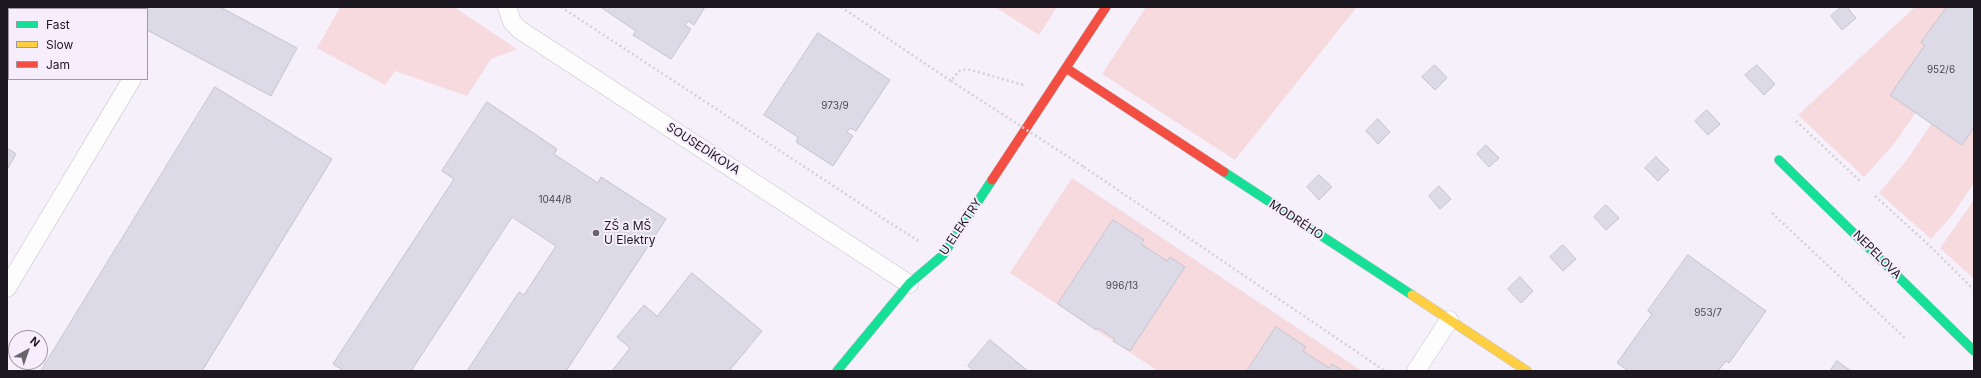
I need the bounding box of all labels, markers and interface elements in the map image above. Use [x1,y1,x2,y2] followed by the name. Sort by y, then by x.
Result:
[8,8,148,80] legend
[46,17,70,32] text: Fast
[46,37,73,52] text: Slow
[46,57,70,72] text: Jam
[1927,64,1955,76] house number: 952/6
[821,100,849,112] house number: 973/9
[664,120,742,178] street label: SOUSEDÍKOVA
[538,194,572,206] house number: 1044/8
[937,196,985,258] street label: U ELEKTRY
[1266,197,1326,243] street label: MODRÉHO
[604,219,655,247] place label: ZŠ a MŠ U Elektry
[591,228,601,238] marker: ZŠ a MŠ U Elektry
[1850,228,1904,282] street label: NEPELOVA
[1106,280,1138,292] house number: 996/13
[1694,307,1722,319] house number: 953/7
[8,330,48,370] north arrow
[27,334,43,350] text: N

